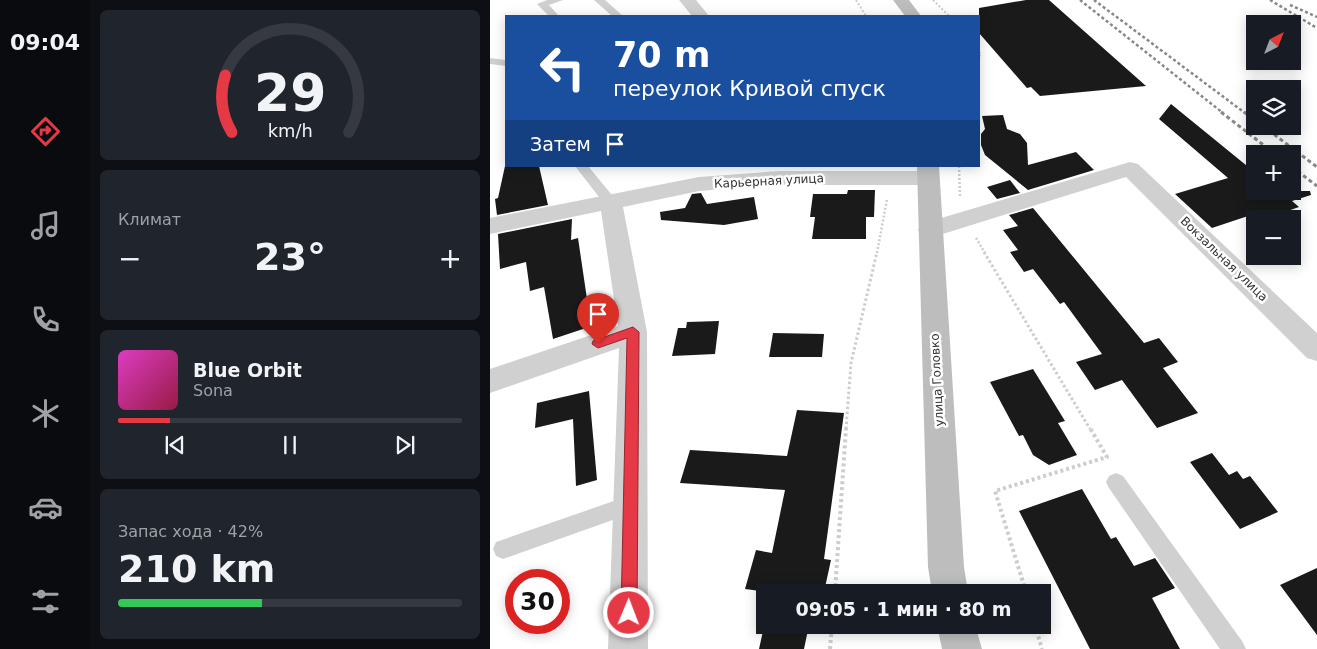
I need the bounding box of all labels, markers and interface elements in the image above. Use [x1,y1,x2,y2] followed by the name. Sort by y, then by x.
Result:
[1246,15,1301,70] north arrow
[1246,15,1301,265] map controls
[10,30,80,55] text: 09:04
[530,35,595,100] icon: left
[613,35,710,75] text: 70 m
[254,63,326,123] text: 29
[613,76,886,101] text: переулок Кривой спуск
[1246,80,1301,135] button: layers
[28,114,63,149] icon: directions
[267,120,313,141] text: km/h
[601,130,629,158] icon: arrive
[530,133,591,155] text: Затем
[1246,145,1301,200] button: +
[714,171,824,191] street label: Карьерная улица
[28,208,63,243] icon: music
[118,210,181,229] text: Климат
[1246,210,1301,265] button: −
[1178,214,1270,304] street label: Вокзальная улица
[254,235,326,279] text: 23°
[118,242,141,275] text: −
[439,242,462,275] text: +
[577,293,619,344] pin
[584,300,612,328] icon: arrive
[28,302,63,337] icon: phone
[928,333,946,427] street label: улица Головко
[193,359,302,381] text: Blue Orbit
[193,381,233,400] text: Sona
[28,396,63,431] icon: climate
[161,431,189,459] icon: previous
[276,431,304,459] icon: pause
[391,431,419,459] icon: next
[28,490,63,525] icon: car
[118,522,263,541] text: Запас хода · 42%
[118,547,275,591] text: 210 km
[505,569,570,634] speed limit sign: 30
[28,584,63,619] icon: filters
[602,586,654,638] position arrow
[795,598,1012,620] text: 09:05 · 1 мин · 80 m

